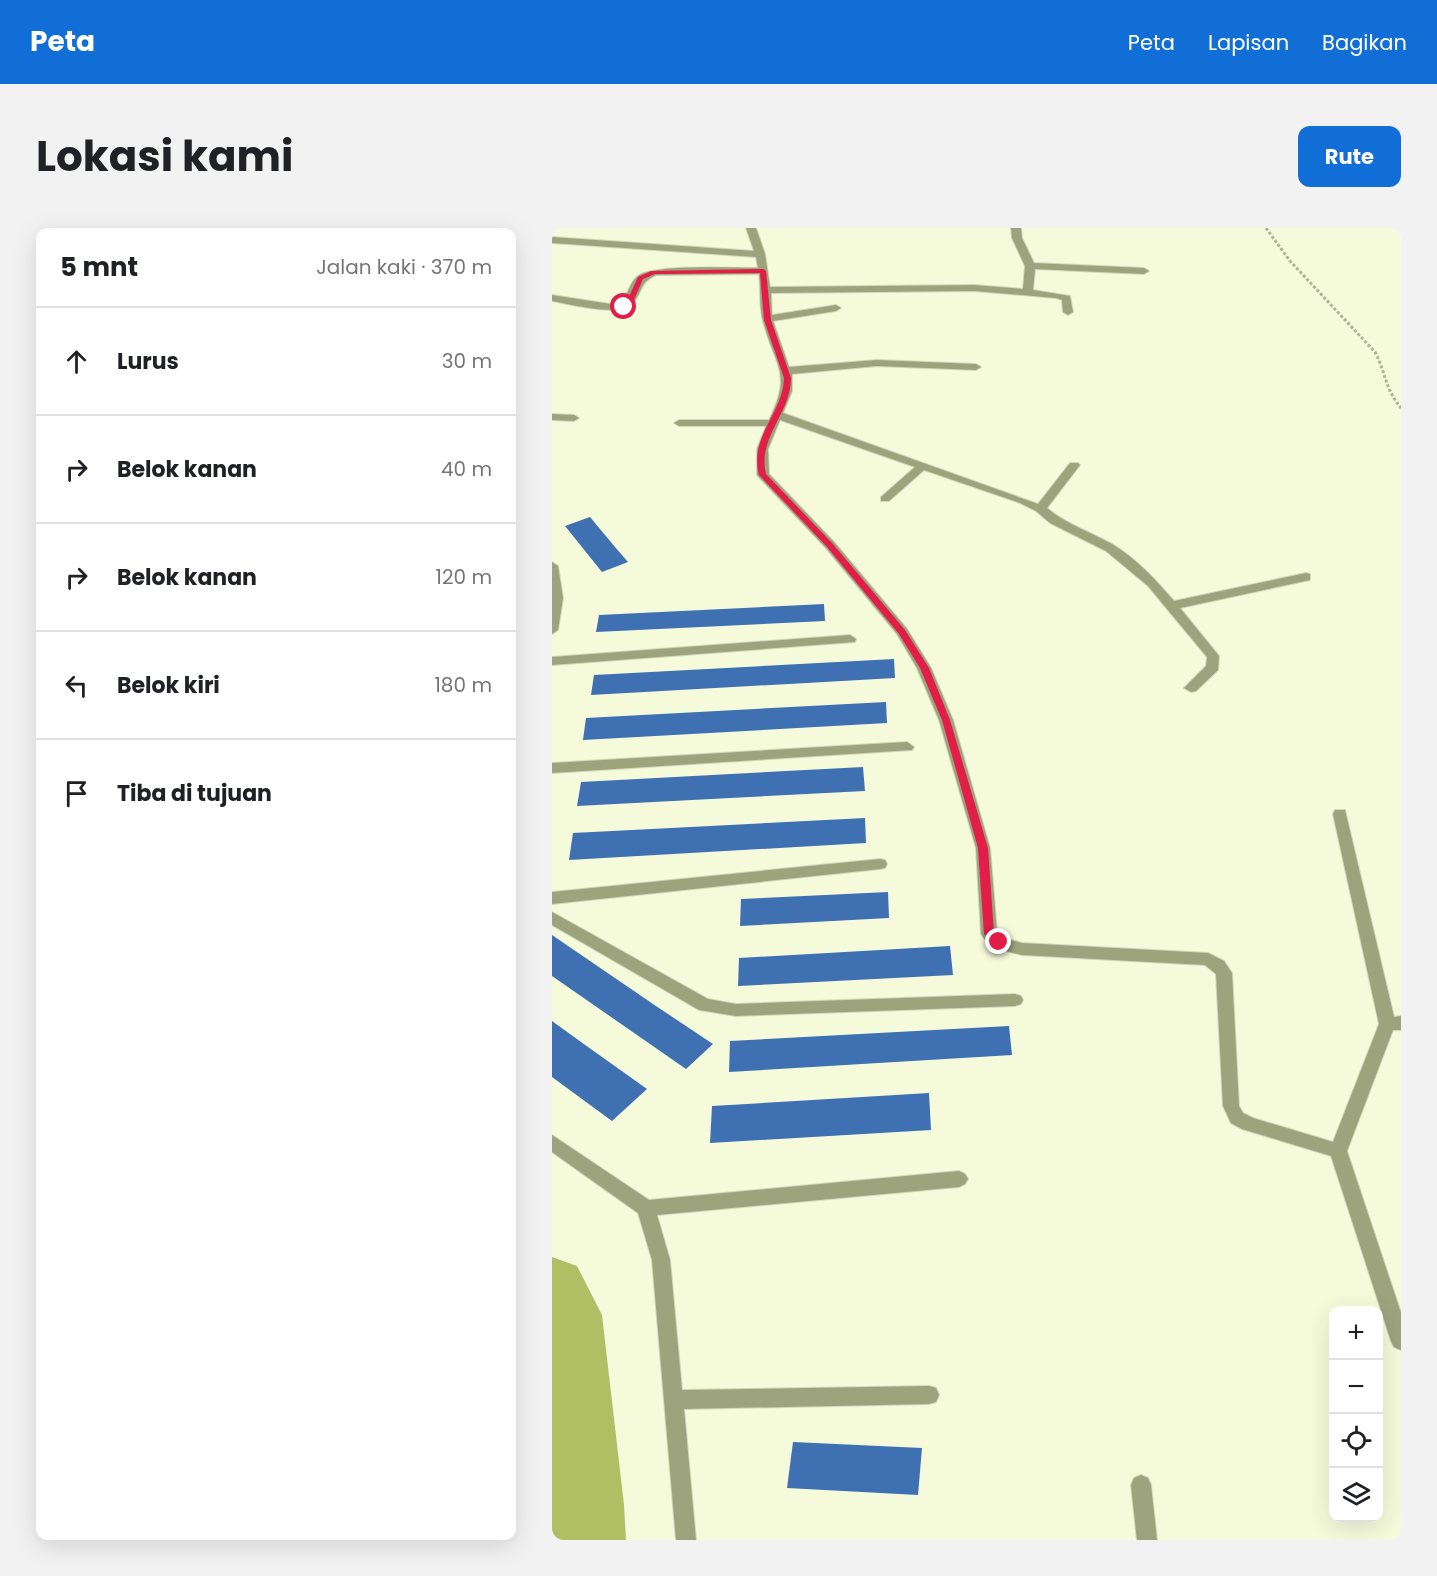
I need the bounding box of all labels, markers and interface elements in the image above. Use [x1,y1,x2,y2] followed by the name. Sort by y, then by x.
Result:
[30,22,95,61] text: Peta
[1128,28,1175,57] text: Peta
[1208,28,1289,57] text: Lapisan
[1322,28,1407,57] text: Bagikan
[1298,126,1401,187] button: Rute
[36,127,293,186] text: Lokasi kami
[60,249,138,285] text: 5 mnt
[316,253,492,281] text: Jalan kaki · 370 m
[610,293,636,319] route start
[60,345,93,378] icon: ahead
[117,346,179,377] text: Lurus
[442,347,492,375] text: 30 m
[60,453,93,486] icon: right
[117,454,257,485] text: Belok kanan
[441,455,492,483] text: 40 m
[60,561,93,594] icon: right
[117,562,257,593] text: Belok kanan
[436,563,492,591] text: 120 m
[60,669,93,702] icon: left
[117,670,220,701] text: Belok kiri
[434,671,492,699] text: 180 m
[60,777,93,810] icon: arrive
[117,778,272,809] text: Tiba di tujuan
[985,928,1011,954] route end
[1329,1306,1383,1522] map controls
[1329,1306,1383,1360] button: +
[1329,1360,1383,1414] button: −
[1329,1414,1383,1468] button: locate
[1329,1468,1383,1522] button: layers

